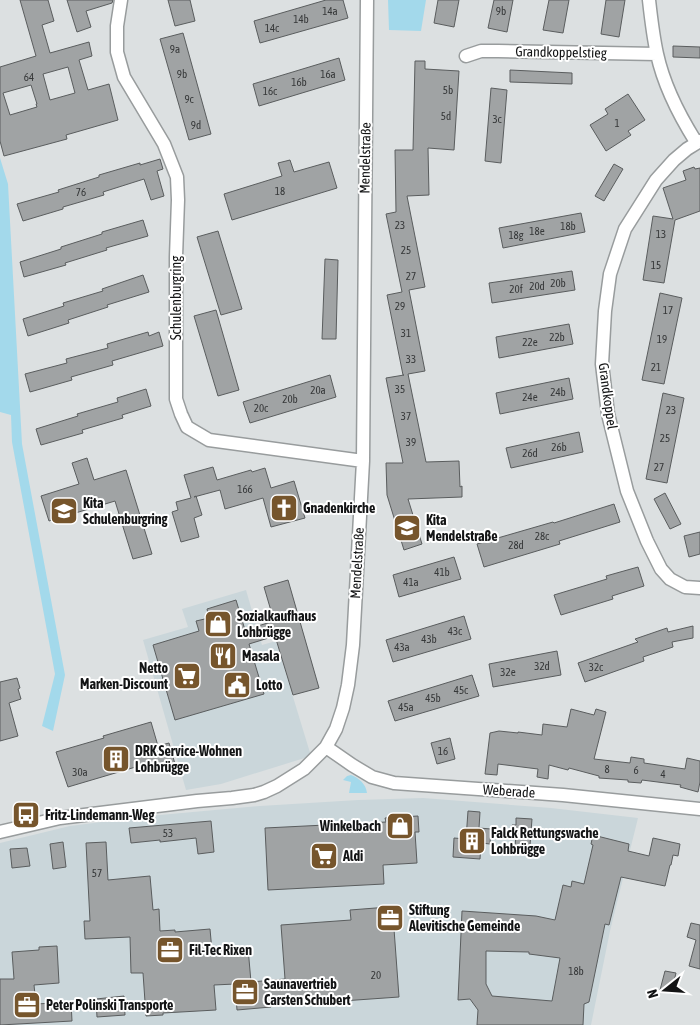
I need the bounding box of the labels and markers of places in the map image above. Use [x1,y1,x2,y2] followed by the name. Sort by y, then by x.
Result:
[269,493,299,523] church icon: Gnadenkirche
[83,495,169,527] place label: Kita Schulenburgring
[49,496,79,526] school or university icon: Kita Schulenburgring
[303,500,375,516] place label: Gnadenkirche
[426,512,498,544] place label: Kita Mendelstraße
[392,513,422,543] school or university icon: Kita Mendelstraße
[237,608,316,640] place label: Sozialkaufhaus Lohbrügge
[203,609,233,639] shop icon: Sozialkaufhaus Lohbrügge
[208,641,238,671] restaurant icon: Masala
[242,648,280,664] place label: Masala
[80,660,168,692] place label: Netto Marken-Discount
[172,661,202,691] supermarket icon: Netto Marken-Discount
[222,670,252,700] public building icon: Lotto
[256,677,283,693] place label: Lotto
[135,743,242,775] place label: DRK Service-Wohnen Lohbrügge
[101,744,131,774] building icon: DRK Service-Wohnen Lohbrügge
[11,800,41,830] bus stop icon: Fritz-Lindemann-Weg
[45,807,155,823] place label: Fritz-Lindemann-Weg
[385,811,415,841] shop icon: Winkelbach
[319,818,381,834] place label: Winkelbach
[491,825,599,857] place label: Falck Rettungswache Lohbrügge
[457,826,487,856] building icon: Falck Rettungswache Lohbrügge
[309,841,339,871] supermarket icon: Aldi
[342,848,363,864] place label: Aldi
[408,902,520,934] place label: Stiftung Alevitische Gemeinde
[375,903,405,933] office icon: Stiftung Alevitische Gemeinde
[155,935,185,965] office icon: Fil-Tec Rixen
[189,942,252,958] place label: Fil-Tec Rixen
[264,976,350,1008] place label: Saunavertrieb Carsten Schubert
[230,977,260,1007] office icon: Saunavertrieb Carsten Schubert
[12,990,42,1020] office icon: Peter Polinski Transporte
[46,997,173,1013] place label: Peter Polinski Transporte

